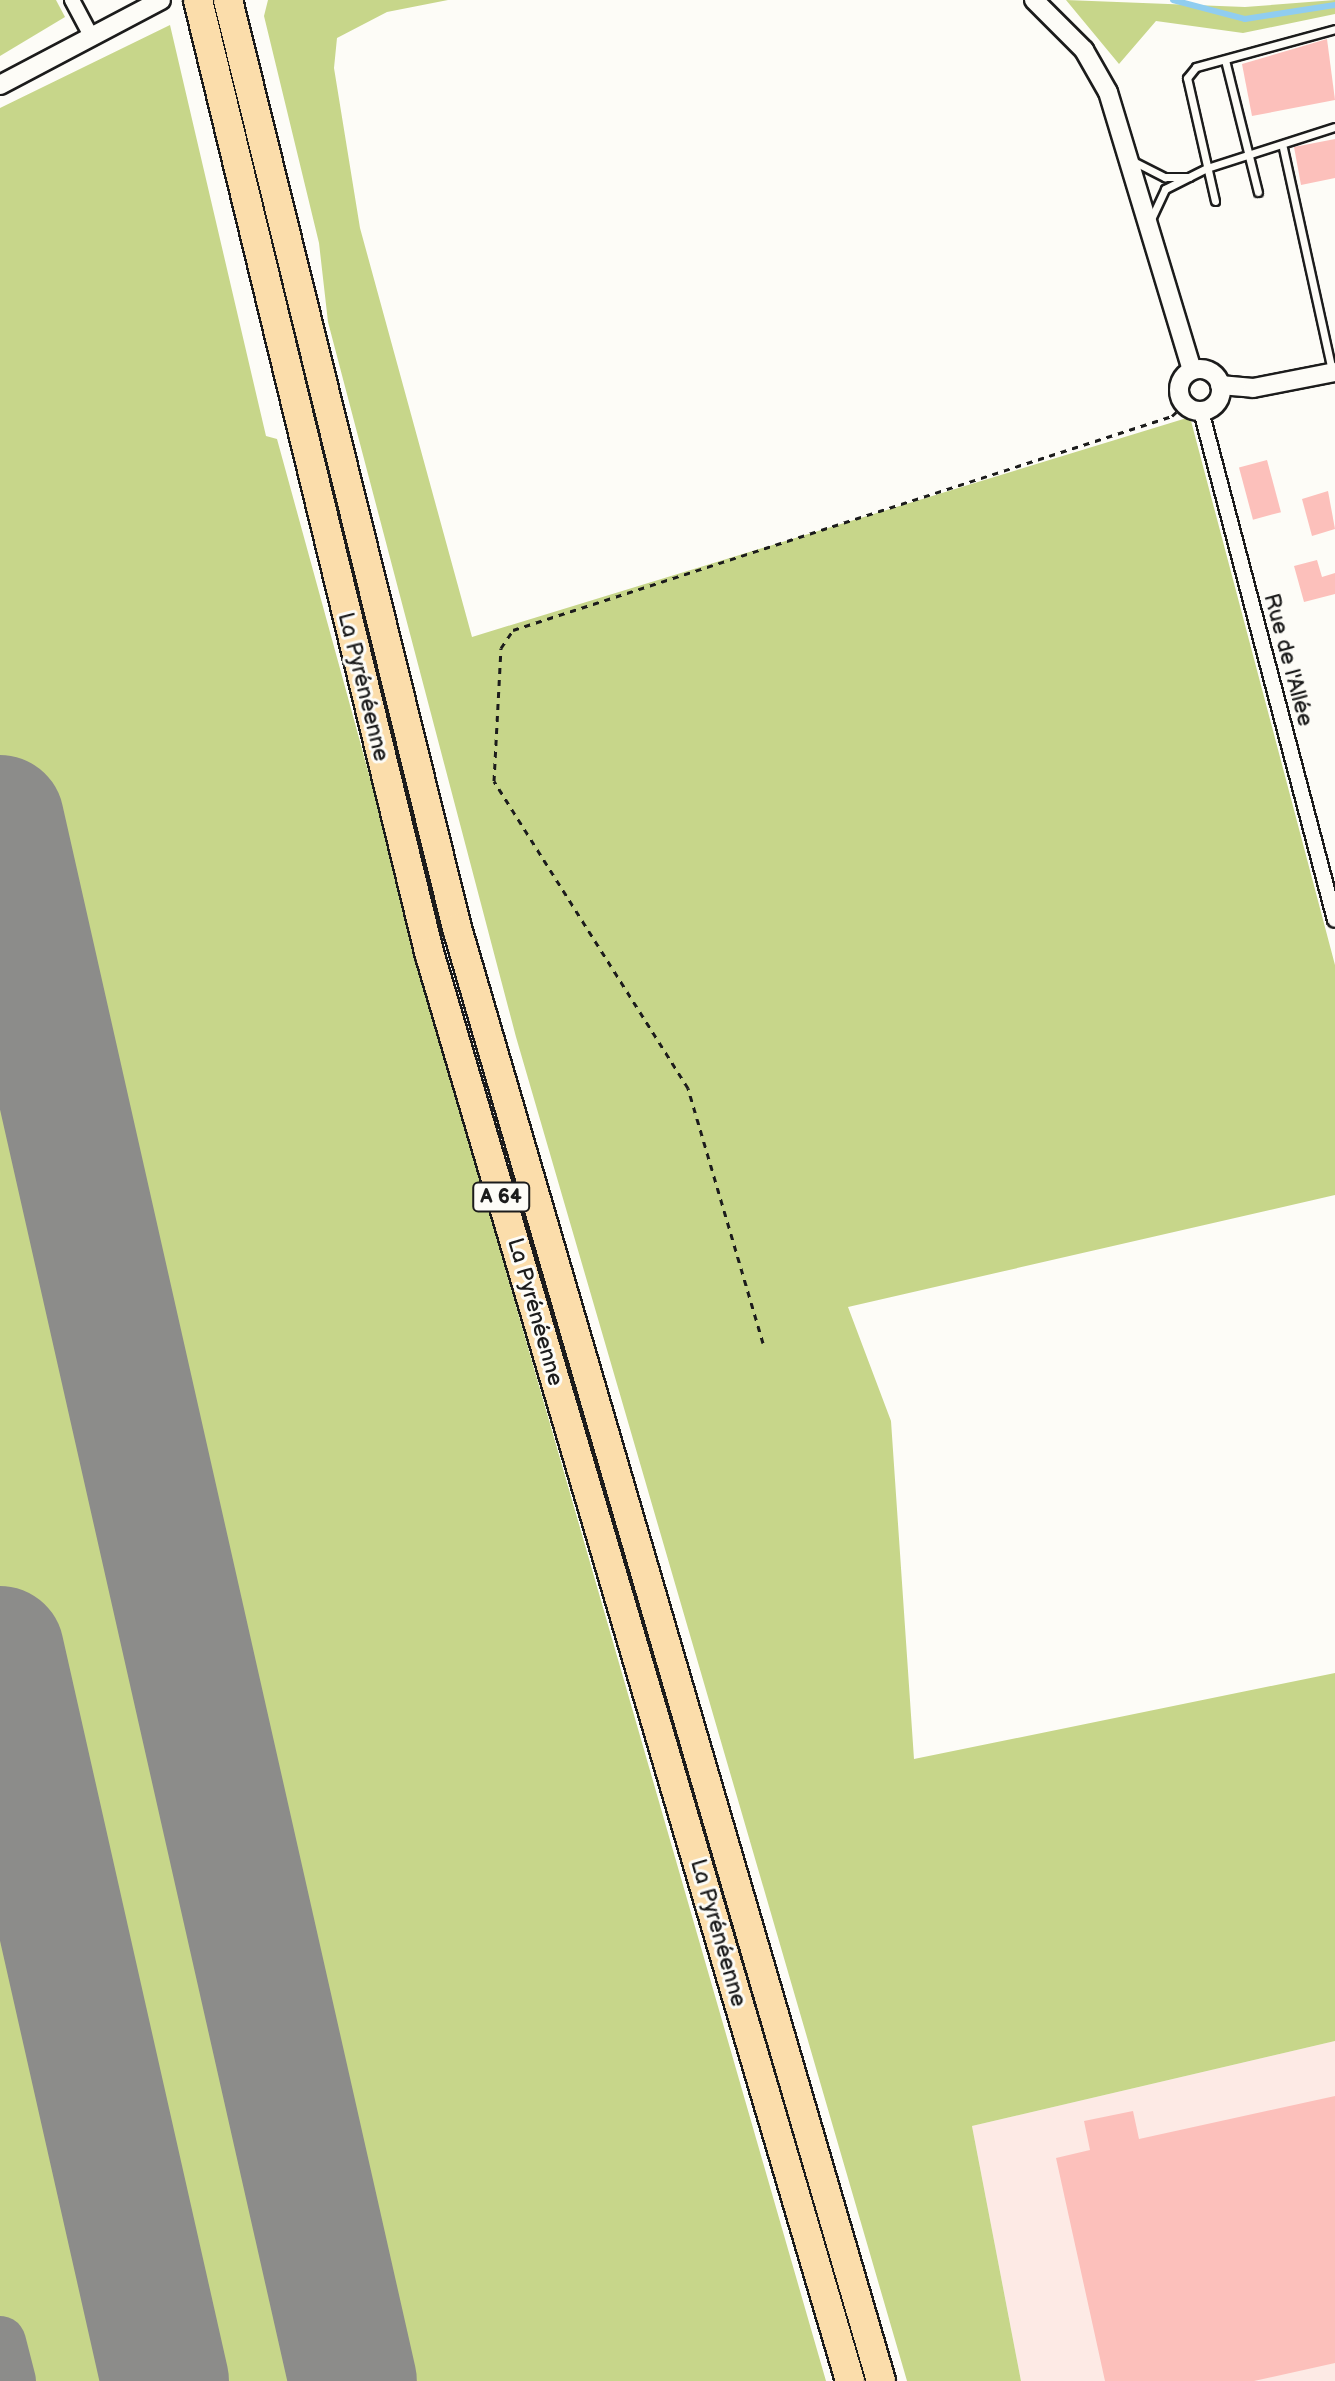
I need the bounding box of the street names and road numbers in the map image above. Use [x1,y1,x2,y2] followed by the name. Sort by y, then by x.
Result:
[1258,591,1318,729] street label: Rue de l'Allée
[332,610,394,764] street label: La Pyrénéenne
[471,1181,531,1213] road number: A 64
[501,1235,569,1389] street label: La Pyrénéenne
[684,1856,752,2010] street label: La Pyrénéenne

